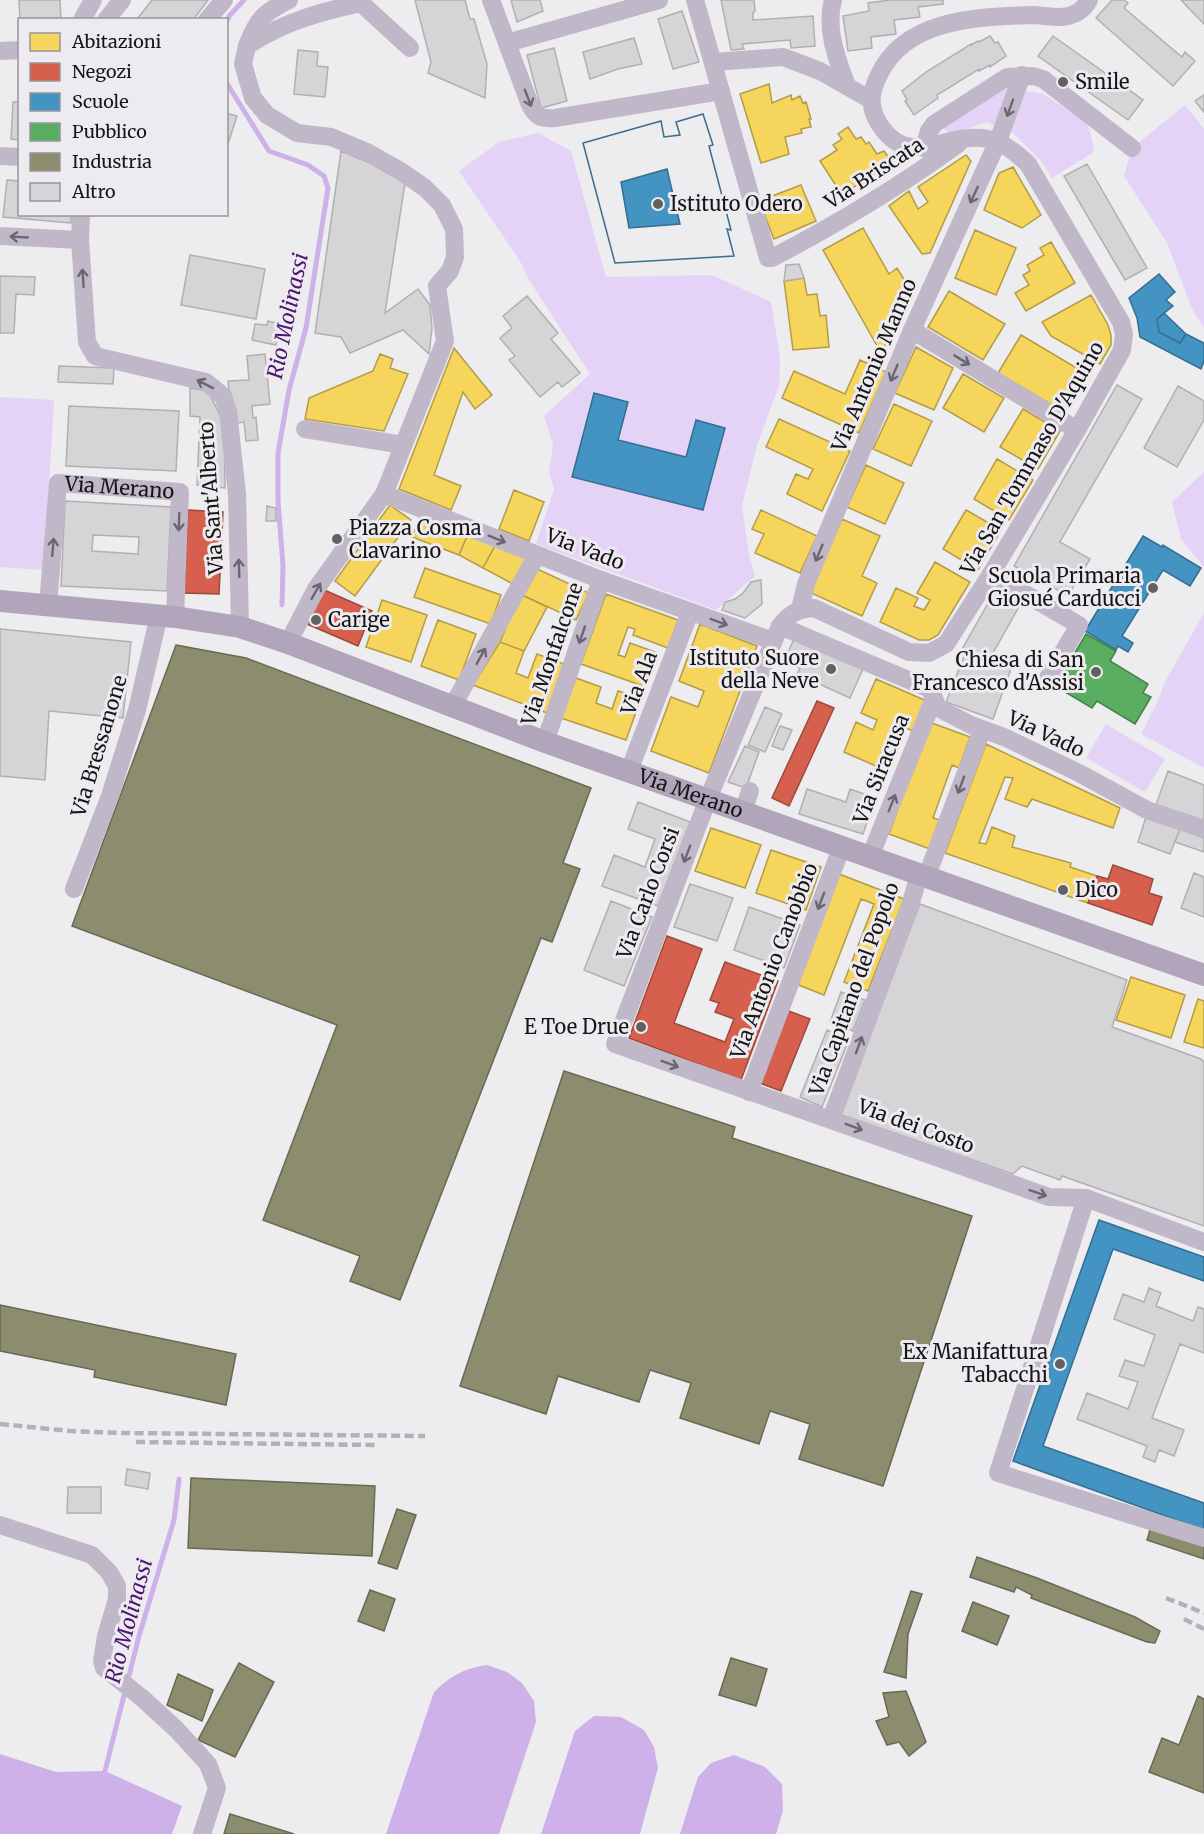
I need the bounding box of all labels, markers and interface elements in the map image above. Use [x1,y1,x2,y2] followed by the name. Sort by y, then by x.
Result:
[18,18,228,216] legend
[71,30,162,53] text: Abitazioni
[72,60,132,83] text: Negozi
[1075,69,1130,94] place label: Smile
[1056,75,1070,89] marker: Smile
[523,88,534,107] one-way arrow
[72,90,129,113] text: Scuole
[1003,98,1014,117] one-way arrow
[72,120,147,143] text: Pubblico
[819,131,928,214] street label: Via Briscata
[72,150,152,173] text: Industria
[71,180,116,203] text: Altro
[967,185,979,203] one-way arrow
[670,191,803,216] place label: Istituto Odero
[651,197,665,211] marker: Istituto Odero
[10,232,30,243] one-way arrow
[261,251,314,381] water label: Rio Molinassi
[77,268,88,288] one-way arrow
[825,274,921,456] street label: Via Antonio Manno
[954,336,1109,580] street label: Via San Tommaso D'Aquino
[953,354,970,366] one-way arrow
[888,363,899,381] one-way arrow
[197,378,214,390] one-way arrow
[193,420,228,576] street label: Via Sant'Alberto
[63,470,175,504] street label: Via Merano
[173,511,184,531] one-way arrow
[349,515,482,563] place label: Piazza Cosma Clavarino
[541,522,628,575] street label: Via Vado
[330,532,344,546] marker: Piazza Cosma Clavarino
[487,534,506,545] one-way arrow
[48,538,59,558] one-way arrow
[813,543,824,561] one-way arrow
[233,559,245,579] one-way arrow
[988,563,1141,611] place label: Scuola Primaria Giosué Carducci
[515,579,588,730] street label: Via Monfalcone
[1146,581,1160,595] marker: Scuola Primaria Giosué Carducci
[310,583,322,600] one-way arrow
[328,607,390,632] place label: Carige
[309,613,323,627] marker: Carige
[709,617,728,628] one-way arrow
[575,625,586,644] one-way arrow
[689,645,819,693] place label: Istituto Suore della Neve
[615,647,662,719] street label: Via Ala
[912,647,1084,695] place label: Chiesa di San Francesco d'Assisi
[475,648,487,665] one-way arrow
[824,662,838,676] marker: Istituto Suore della Neve
[1089,665,1103,679] marker: Chiesa di San Francesco d'Assisi
[65,672,132,821] street label: Via Bressanone
[1003,704,1089,762] street label: Via Vado
[847,710,914,828] street label: Via Siracusa
[634,763,747,823] street label: Via Merano
[954,775,965,794] one-way arrow
[887,794,898,812] one-way arrow
[611,823,684,963] street label: Via Carlo Corsi
[681,844,692,862] one-way arrow
[724,859,823,1063] street label: Via Antonio Canobbio
[1075,877,1118,902] place label: Dico
[803,878,904,1100] street label: Via Capitano del Popolo
[1056,883,1070,897] marker: Dico
[815,891,826,910] one-way arrow
[524,1014,629,1039] place label: E Toe Drue
[634,1020,648,1034] marker: E Toe Drue
[854,1036,865,1054] one-way arrow
[660,1059,679,1070] one-way arrow
[853,1093,978,1158] street label: Via dei Costo
[844,1123,863,1134] one-way arrow
[1028,1188,1047,1199] one-way arrow
[903,1339,1048,1387] place label: Ex Manifattura Tabacchi
[1053,1357,1067,1371] marker: Ex Manifattura Tabacchi
[99,1556,158,1686] water label: Rio Molinassi

